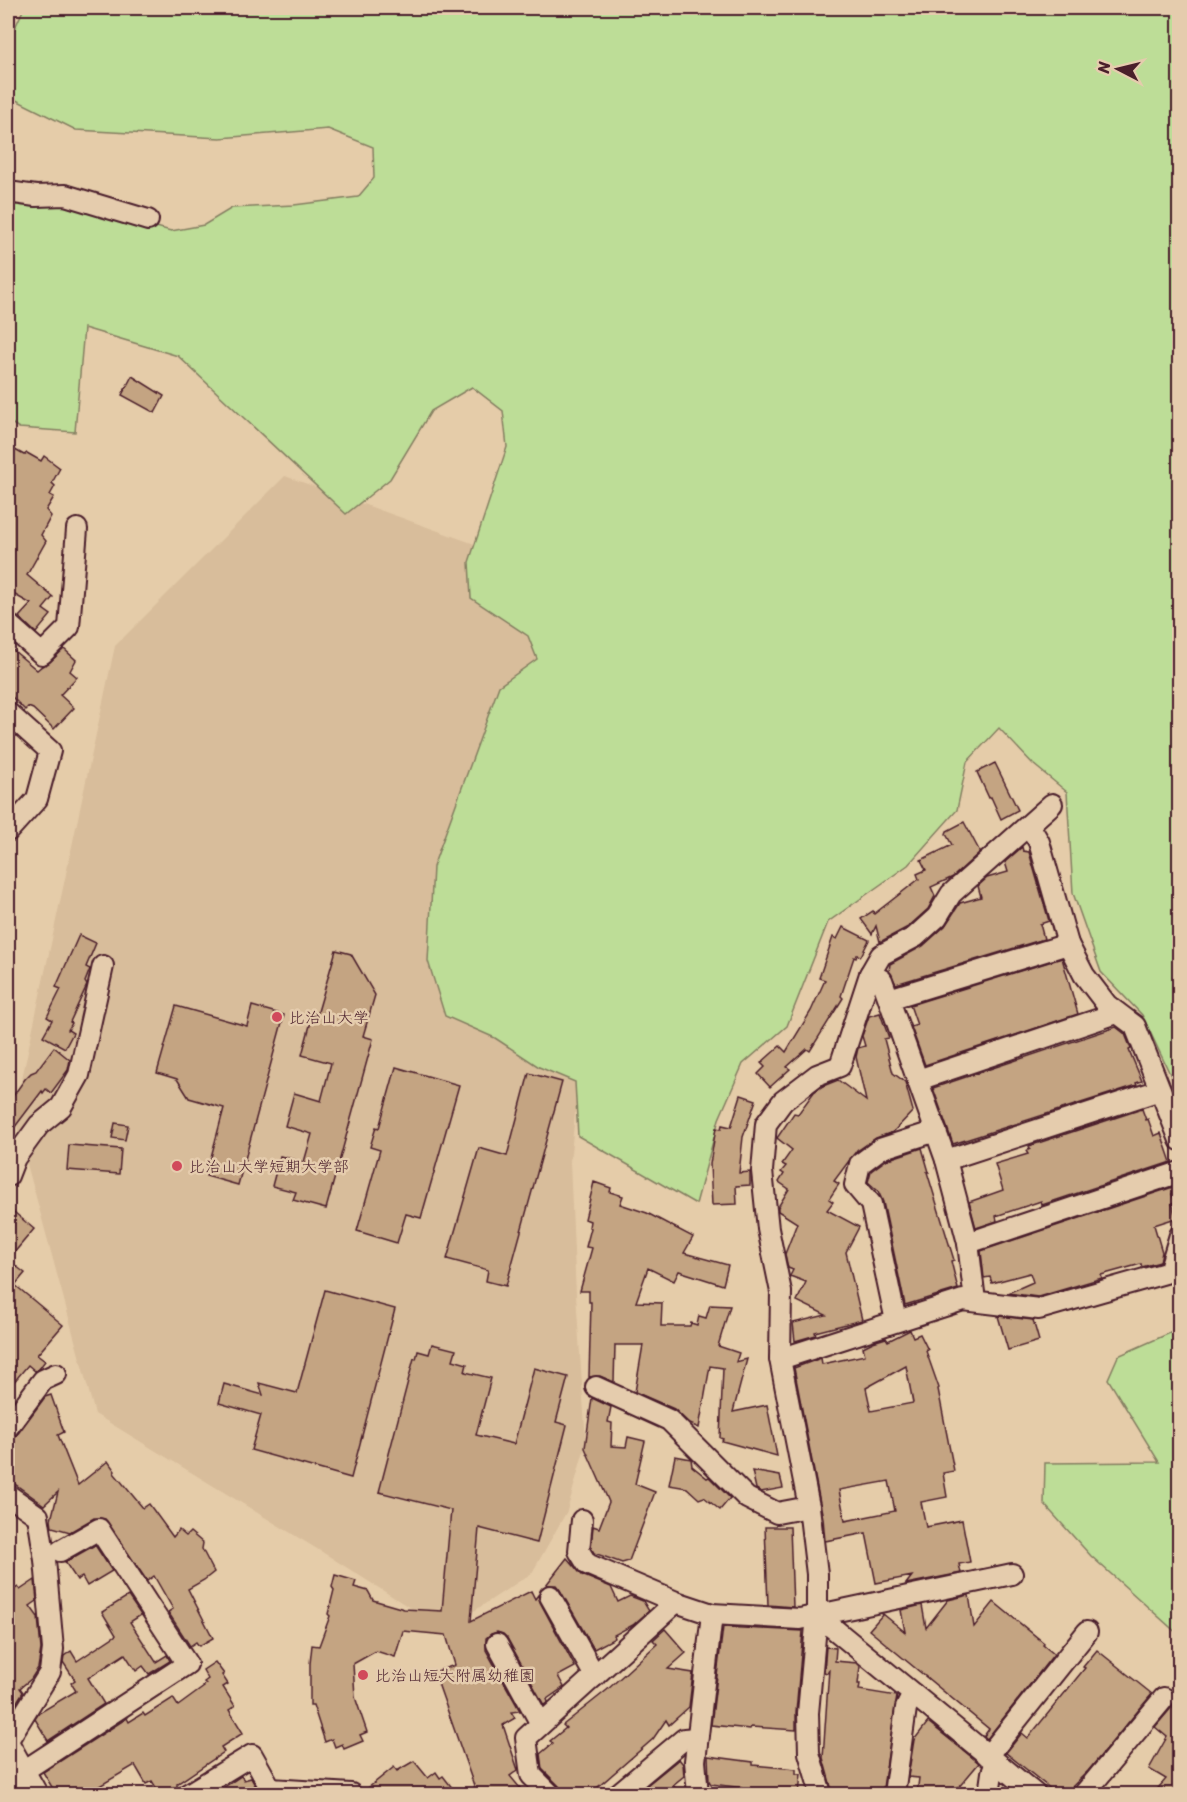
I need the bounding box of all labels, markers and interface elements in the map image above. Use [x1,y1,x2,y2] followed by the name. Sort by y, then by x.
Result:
[1088,39,1148,99] north arrow
[1088,59,1119,75] text: N
[289,1003,369,1032] place label: 比治山大学
[270,1010,284,1024] marker: 比治山大学
[189,1152,349,1181] place label: 比治山大学短期大学部
[170,1159,184,1173] marker: 比治山大学短期大学部
[375,1661,535,1690] place label: 比治山短大附属幼稚園
[356,1668,370,1682] marker: 比治山短大附属幼稚園

